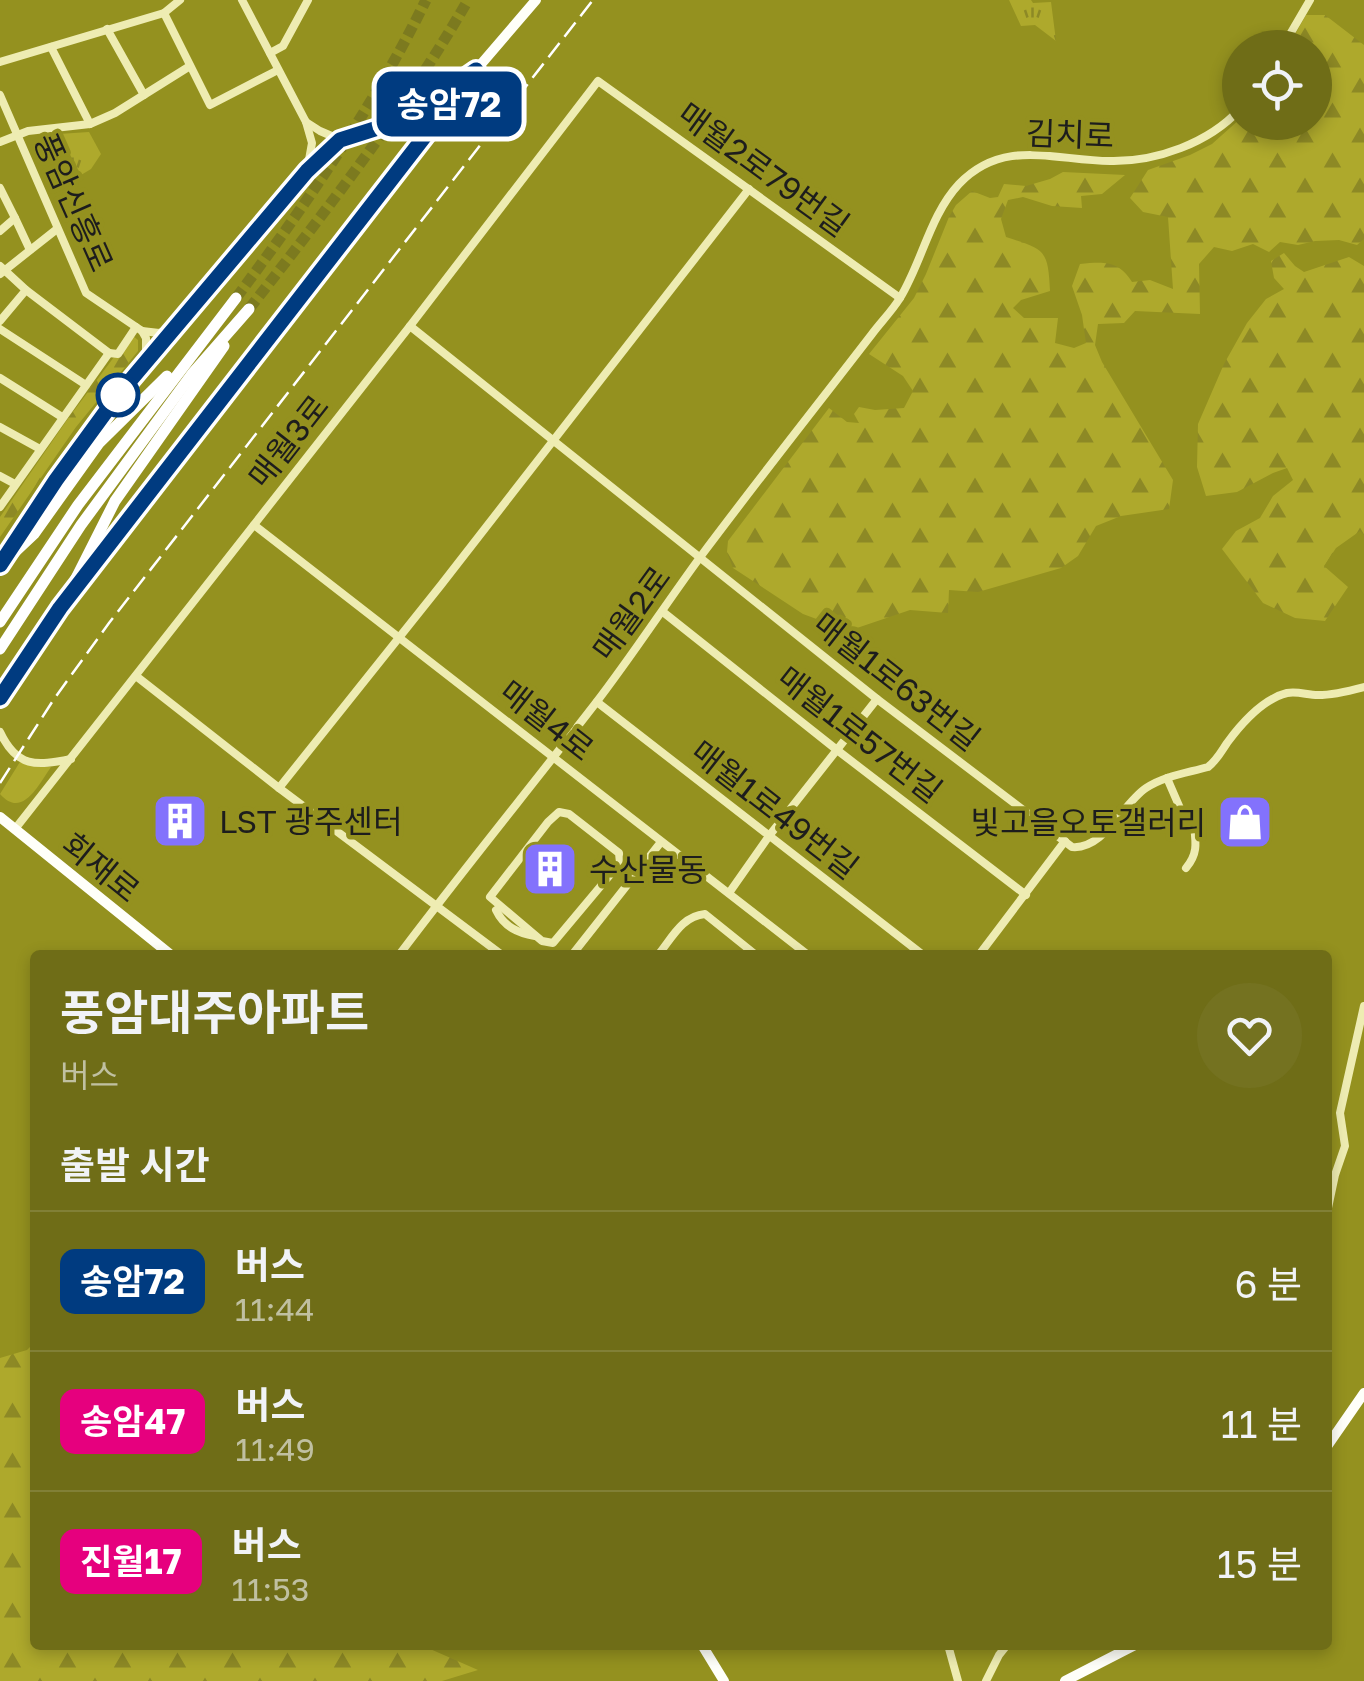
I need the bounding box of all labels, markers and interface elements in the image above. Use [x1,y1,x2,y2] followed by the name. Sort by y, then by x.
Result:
[1222,30,1332,140] map controls
[1222,30,1332,140] button: locate
[379,72,519,136] line badge: 송암72
[397,83,501,125] text: 송암72
[671,94,857,244] street label: 매월2로79번길
[1025,113,1115,155] street label: 김치로
[27,127,121,277] street label: 풍암신흥로
[97,374,139,416] unlabelled marker
[240,387,336,495] street label: 매월3로
[584,559,678,667] street label: 매월2로
[806,604,988,758] street label: 매월1로63번길
[770,658,950,810] street label: 매월1로57번길
[493,672,601,768] street label: 매월4로
[684,732,866,886] street label: 매월1로49번길
[150,791,210,851] building icon: LST 광주센터
[1215,792,1275,852] shop icon: 빛고을오토갤러리
[219,802,402,840] place label: LST 광주센터
[970,803,1206,841] place label: 빛고을오토갤러리
[55,824,147,910] street label: 회재로
[520,839,580,899] building icon: 수산물동
[589,850,707,888] place label: 수산물동
[60,983,369,1041] text: 풍암대주아파트
[1197,983,1302,1088] button: heart
[60,1056,119,1094] text: 버스
[60,1142,209,1187] text: 출발 시간
[235,1242,305,1287] text: 버스
[80,1260,185,1302] text: 송암72
[1235,1261,1302,1306] text: 6 분
[235,1290,315,1328] text: 11:44
[235,1382,305,1427] text: 버스
[80,1400,185,1442] text: 송암47
[1221,1401,1302,1446] text: 11 분
[235,1430,315,1468] text: 11:49
[232,1522,301,1567] text: 버스
[80,1540,182,1582] text: 진월17
[1217,1541,1302,1586] text: 15 분
[232,1570,309,1608] text: 11:53

